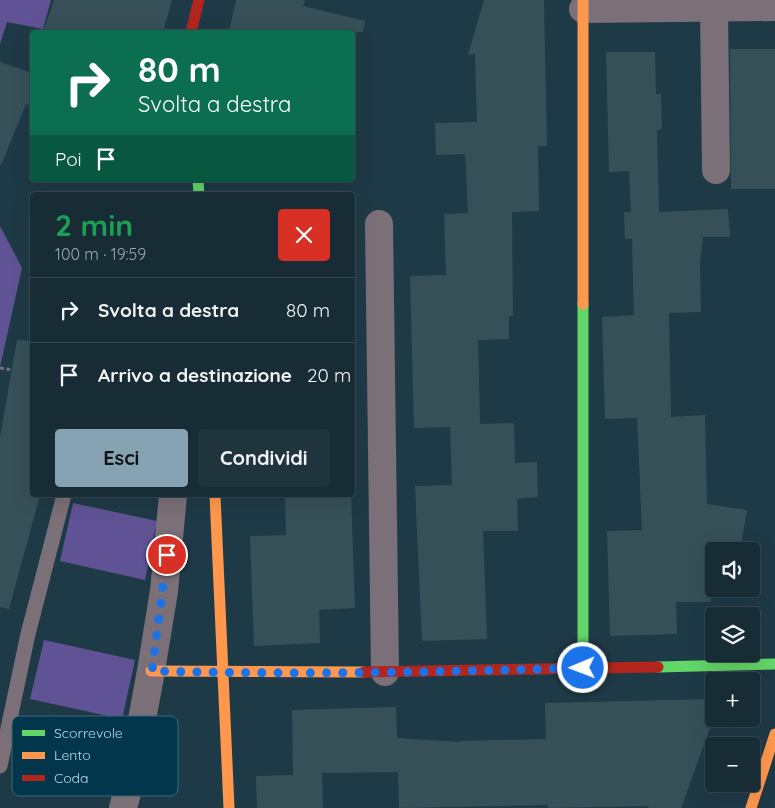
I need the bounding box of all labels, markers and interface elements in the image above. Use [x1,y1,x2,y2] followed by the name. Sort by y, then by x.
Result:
[138,47,221,91] text: 80 m
[55,50,120,115] icon: right
[138,90,291,118] text: Svolta a destra
[92,145,120,173] icon: arrive
[55,147,82,171] text: Poi
[55,206,133,244] text: 2 min
[278,209,330,261] button: close
[55,244,146,264] text: 100 m · 19:59
[55,296,83,324] icon: right
[98,298,239,322] text: Svolta a destra
[286,298,330,322] text: 80 m
[55,361,83,389] icon: arrive
[98,363,292,387] text: Arrivo a destinazione
[307,363,351,387] text: 20 m
[55,429,188,487] button: Esci
[198,429,330,487] button: Condividi
[146,534,188,576] pin
[153,541,181,569] icon: arrive
[705,542,760,792] map controls
[705,542,760,597] button: sound
[705,607,760,662] button: layers
[556,641,608,693] position arrow
[705,672,760,727] button: +
[12,716,178,796] legend
[54,724,123,742] text: Scorrevole
[705,737,760,792] button: −
[54,746,91,764] text: Lento
[54,769,89,787] text: Coda

